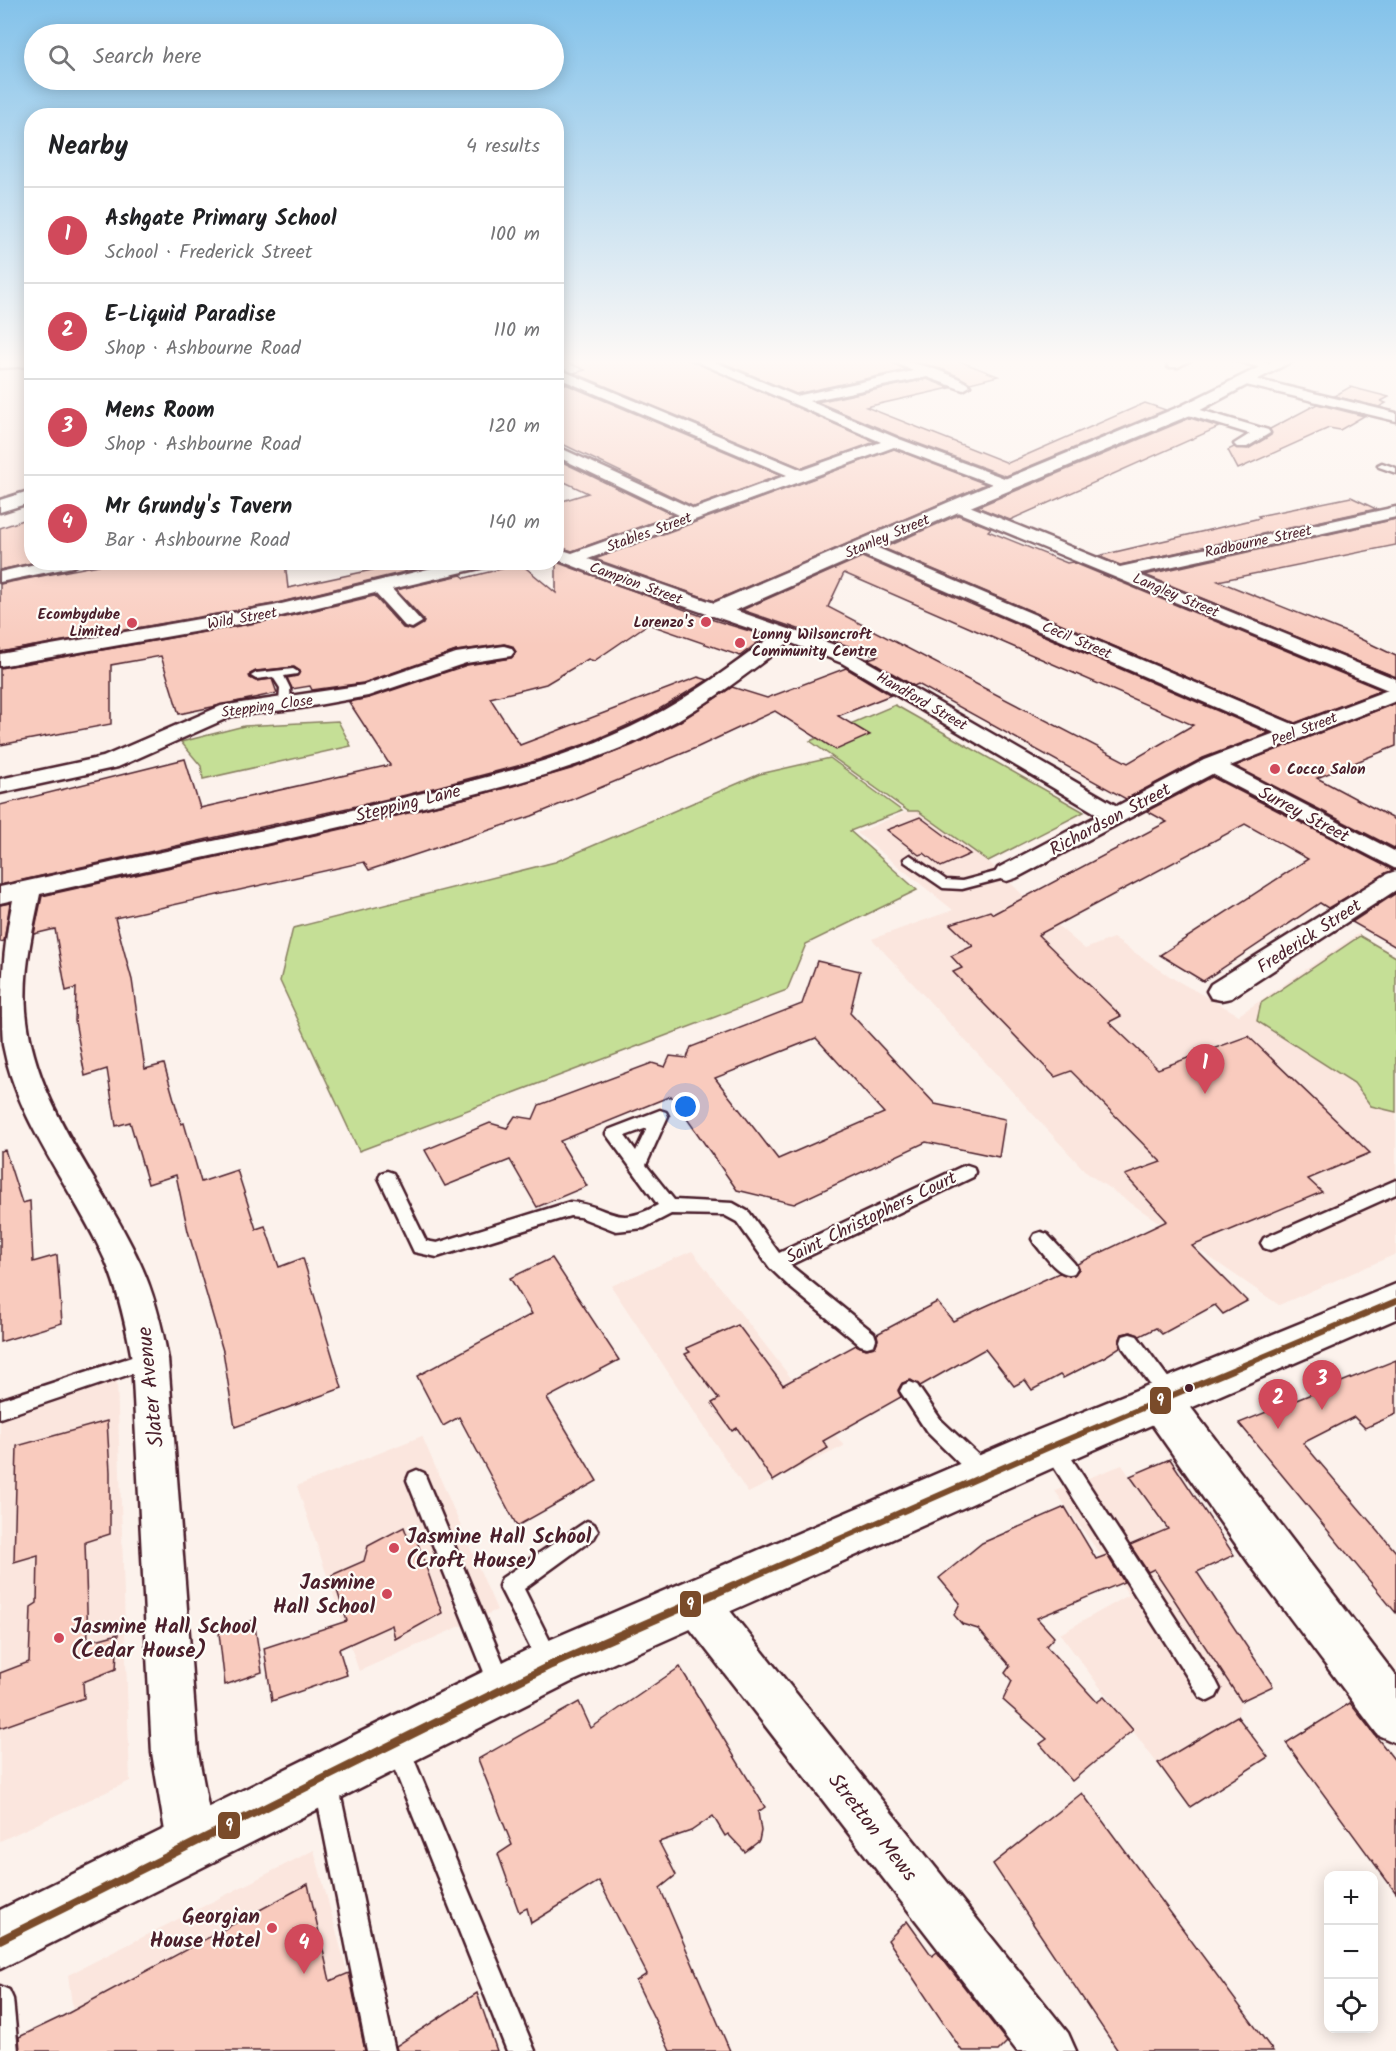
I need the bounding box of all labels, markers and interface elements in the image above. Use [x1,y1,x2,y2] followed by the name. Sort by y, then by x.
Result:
[24,24,564,90] search box
[93,40,201,75] text: Search here
[45,41,78,74] icon: search
[48,126,128,168] text: Nearby
[466,131,540,163] text: 4 results
[105,202,337,237] text: Ashgate Primary School
[64,219,71,251] text: 1
[490,219,540,251] text: 100 m
[105,237,313,269] text: School · Frederick Street
[105,298,276,333] text: E-Liquid Paradise
[62,315,73,347] text: 2
[494,315,540,347] text: 110 m
[105,333,301,365] text: Shop · Ashbourne Road
[105,394,215,429] text: Mens Room
[62,411,73,443] text: 3
[488,411,540,443] text: 120 m
[105,429,301,461] text: Shop · Ashbourne Road
[105,490,292,525] text: Mr Grundy's Tavern
[603,506,696,560] street label: Stables Street
[62,507,73,539] text: 4
[489,507,540,539] text: 140 m
[841,508,934,566] street label: Stanley Street
[1202,519,1314,565] street label: Radbourne Street
[105,525,290,557] text: Bar · Ashbourne Road
[586,556,686,612] street label: Campion Street
[1129,567,1223,625] street label: Langley Street
[205,601,279,637] street label: Wild Street
[38,603,121,644] place label: Ecombydube Limited
[634,611,694,635] place label: Lorenzo's
[699,615,713,629] marker: Lorenzo's
[1038,615,1115,666] street label: Cecil Street
[125,616,139,630] marker: Ecombydube Limited
[752,623,878,664] place label: Lonny Wilsoncroft Community Centre
[733,636,747,650] marker: Lonny Wilsoncroft Community Centre
[872,666,972,738] street label: Handford Street
[220,689,315,725] street label: Stepping Close
[1268,706,1341,754] street label: Peel Street
[1287,758,1365,782] place label: Cocco Salon
[1268,762,1282,776] marker: Cocco Salon
[1045,776,1178,865] street label: Richardson Street
[353,777,464,832] street label: Stepping Lane
[1253,779,1355,852] street label: Surrey Street
[1252,892,1369,982] street label: Frederick Street
[1186,1044,1224,1094] pin: 1
[671,1092,700,1121] your location
[781,1164,963,1272] street label: Saint Christophers Court
[129,1324,174,1449] street label: Slater Avenue
[1302,1360,1342,1410] pin: 3
[1258,1380,1298,1429] pin: 2
[1183,1382,1195,1394] unlabelled marker
[1149,1386,1172,1415] line badge: 9
[1156,1389,1164,1414] text: 9
[406,1521,592,1578] place label: Jasmine Hall School (Croft House)
[387,1541,401,1555] marker: Jasmine Hall School (Croft House)
[273,1567,375,1624] place label: Jasmine Hall School
[380,1587,394,1601] marker: Jasmine Hall School
[679,1590,702,1618] line badge: 9
[686,1593,694,1618] text: 9
[71,1611,257,1668] place label: Jasmine Hall School (Cedar House)
[52,1631,66,1645] marker: Jasmine Hall School (Cedar House)
[819,1766,925,1889] street label: Stretton Mews
[217,1811,241,1840] line badge: 9
[225,1814,233,1839] text: 9
[1324,1871,1378,2033] map controls
[1324,1871,1378,1925] button: +
[150,1901,260,1958] place label: Georgian House Hotel
[265,1921,279,1935] marker: Georgian House Hotel
[284,1924,324,1974] pin: 4
[1324,1925,1378,1979] button: −
[1324,1979,1378,2033] button: locate

